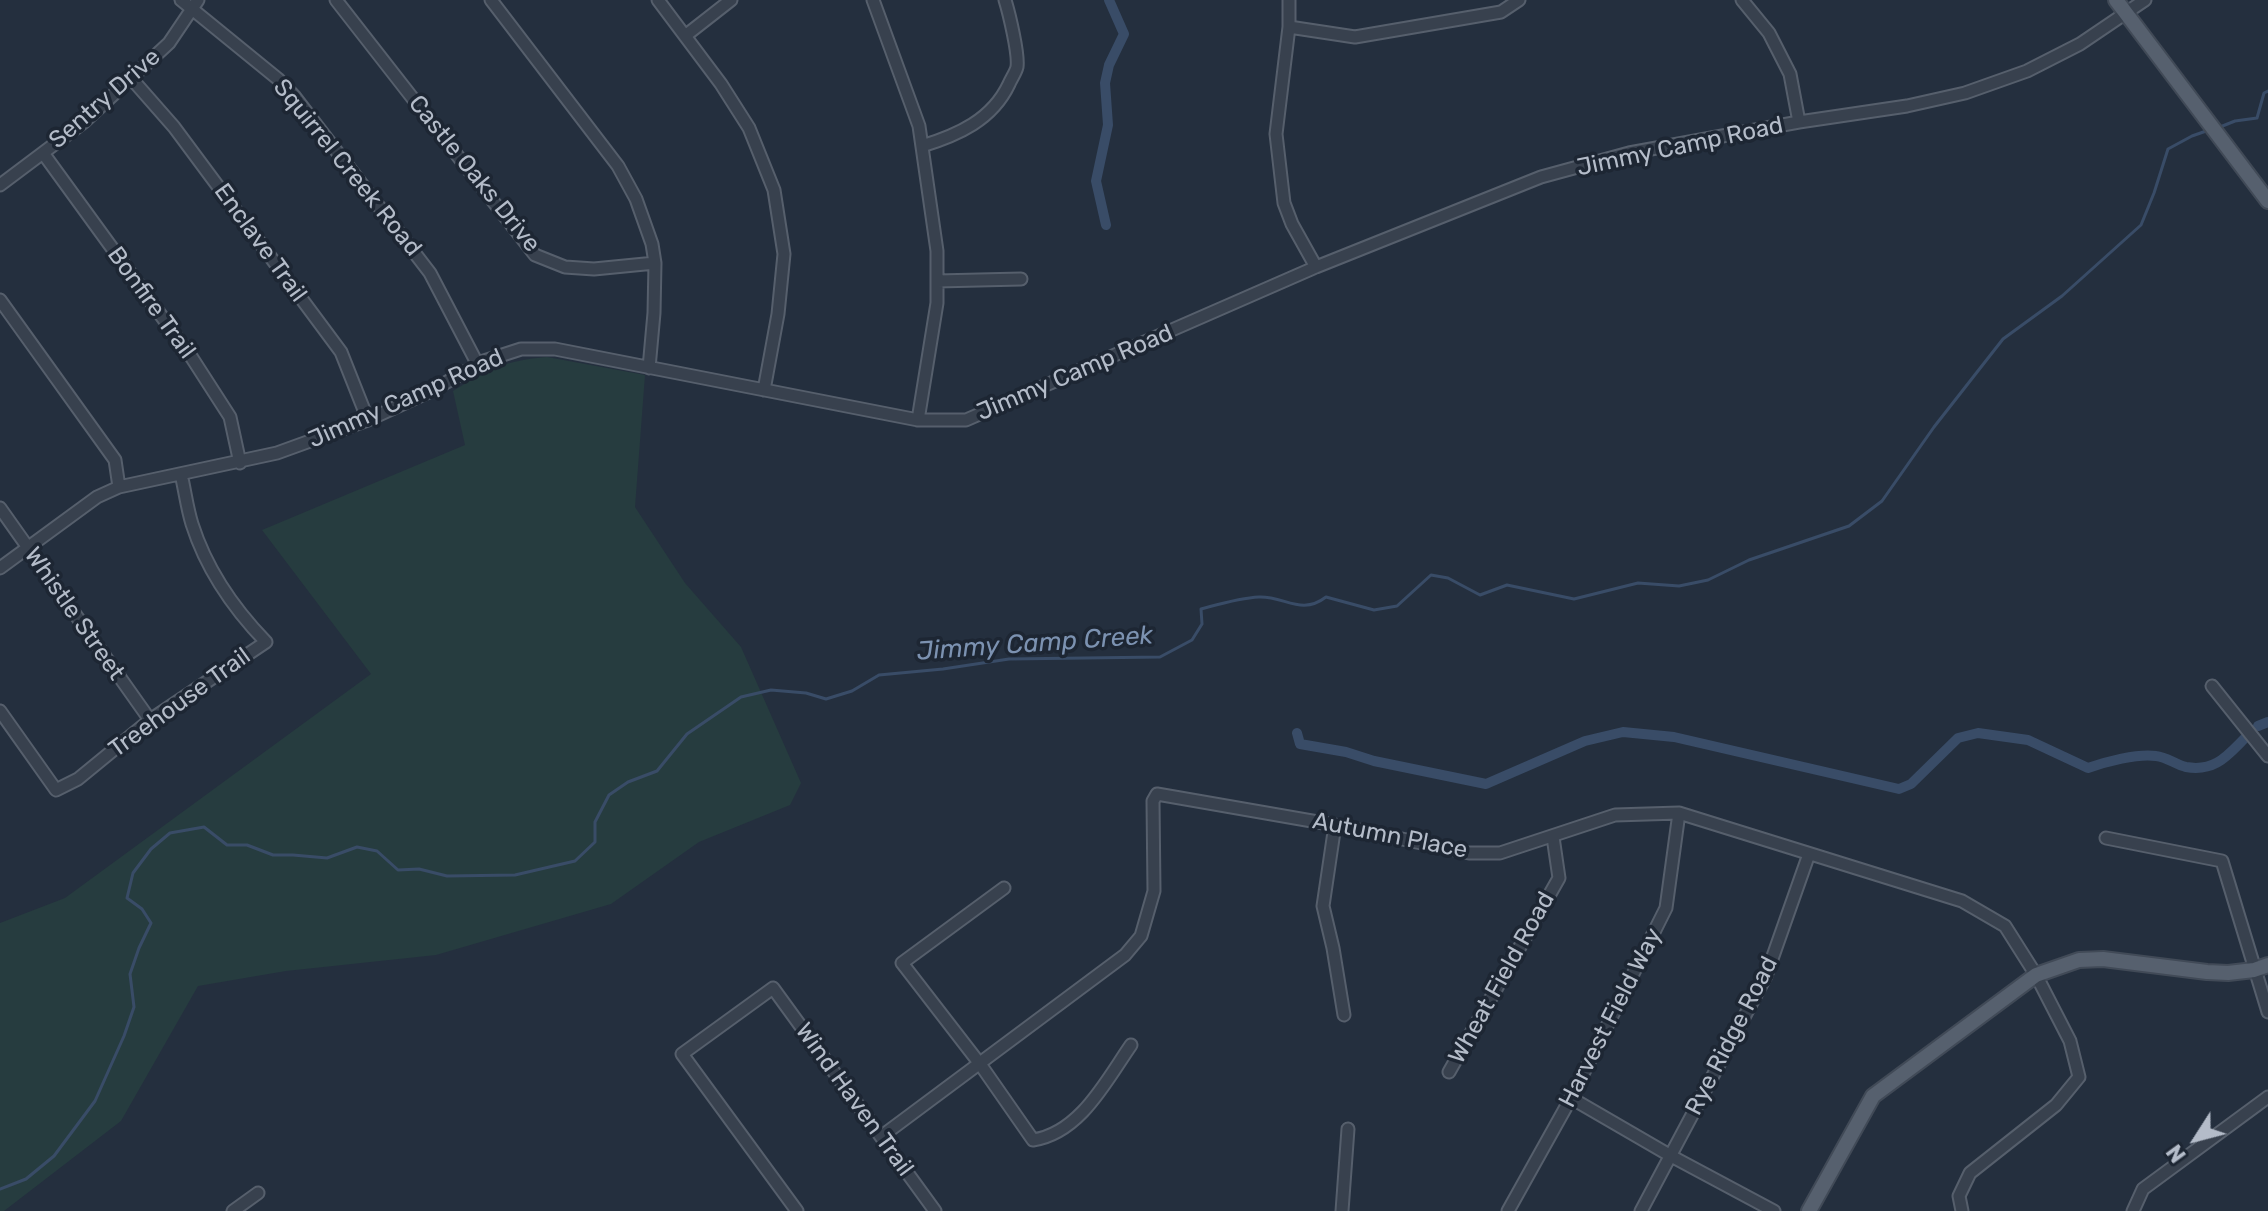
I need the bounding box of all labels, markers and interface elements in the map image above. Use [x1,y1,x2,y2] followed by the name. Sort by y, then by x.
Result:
[43,43,167,155] street label: Sentry Drive
[267,74,427,262] street label: Squirrel Creek Road
[402,90,546,258] street label: Castle Oaks Drive
[1574,111,1786,183] street label: Jimmy Camp Road
[207,178,313,308] street label: Enclave Trail
[101,241,201,365] street label: Bonfire Trail
[973,319,1177,427] street label: Jimmy Camp Road
[304,343,508,455] street label: Jimmy Camp Road
[18,542,130,686] street label: Whistle Street
[916,620,1154,668] water label: Jimmy Camp Creek
[104,642,256,764] street label: Treehouse Trail
[1310,807,1470,865] street label: Autumn Place
[1443,887,1561,1069] street label: Wheat Field Road
[1553,923,1669,1113] street label: Harvest Field Way
[1680,952,1784,1120] street label: Rye Ridge Road
[789,1018,919,1182] street label: Wind Haven Trail
[2156,1099,2236,1179] north arrow
[2161,1139,2192,1168] text: N

